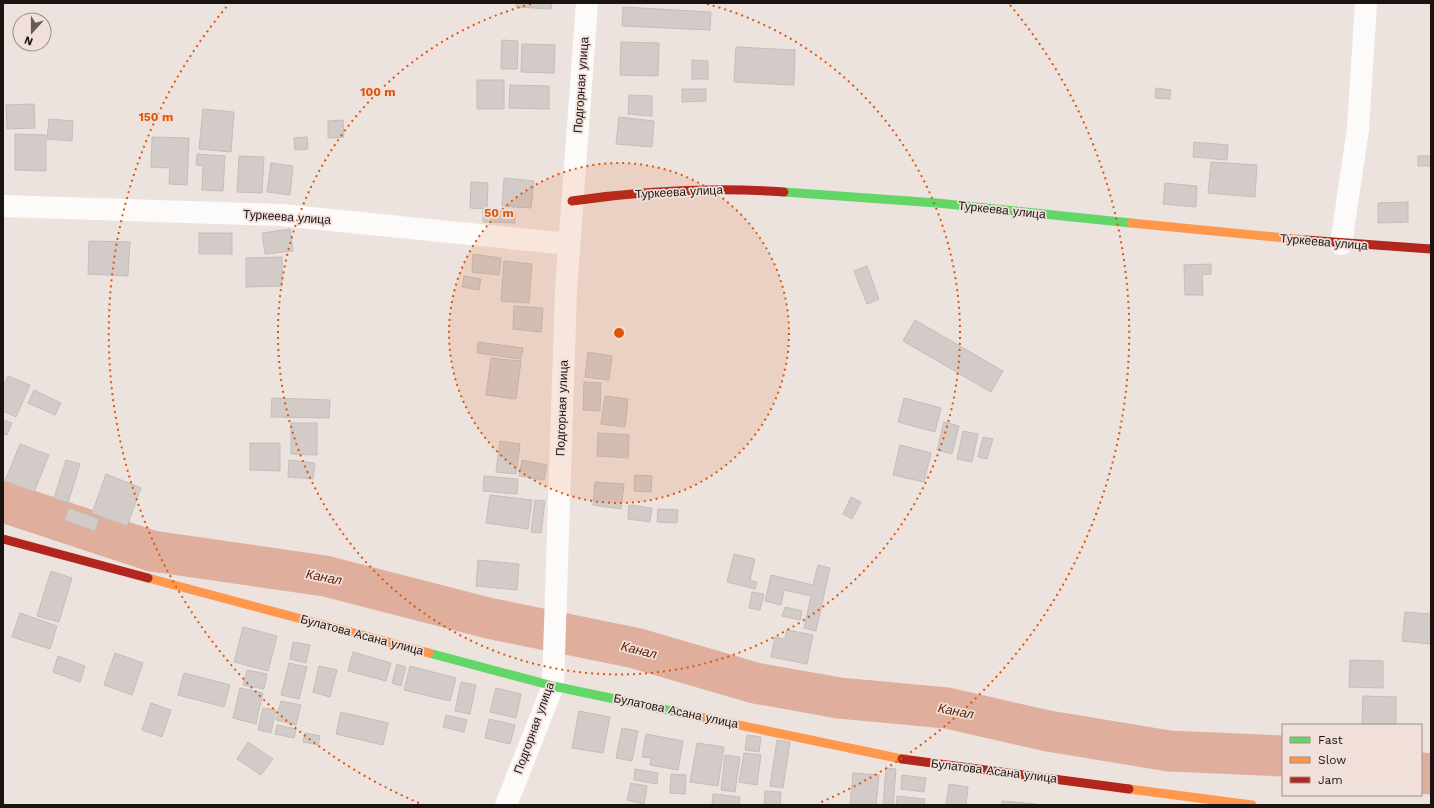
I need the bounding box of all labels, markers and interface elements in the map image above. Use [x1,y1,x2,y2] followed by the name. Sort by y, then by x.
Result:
[12,12,52,52] north arrow
[22,33,35,48] text: N
[571,36,591,134] street label: Подгорная улица
[360,85,396,99] text: 100 m
[139,110,173,124] text: 150 m
[635,183,724,201] street label: Туркеева улица
[958,198,1047,222] street label: Туркеева улица
[484,206,514,220] text: 50 m
[243,207,332,227] street label: Туркеева улица
[1280,231,1369,253] street label: Туркеева улица
[612,326,626,340] centre of rings
[553,359,571,456] street label: Подгорная улица
[305,566,344,588] water label: Канал
[299,612,425,658] street label: Булатова Асана улица
[619,638,659,662] water label: Канал
[511,680,557,776] street label: Подгорная улица
[612,691,740,731] street label: Булатова Асана улица
[937,700,976,722] water label: Канал
[1282,724,1422,796] legend
[1318,733,1343,747] text: Fast
[1318,753,1346,767] text: Slow
[930,756,1058,786] street label: Булатова Асана улица
[1318,773,1343,787] text: Jam

